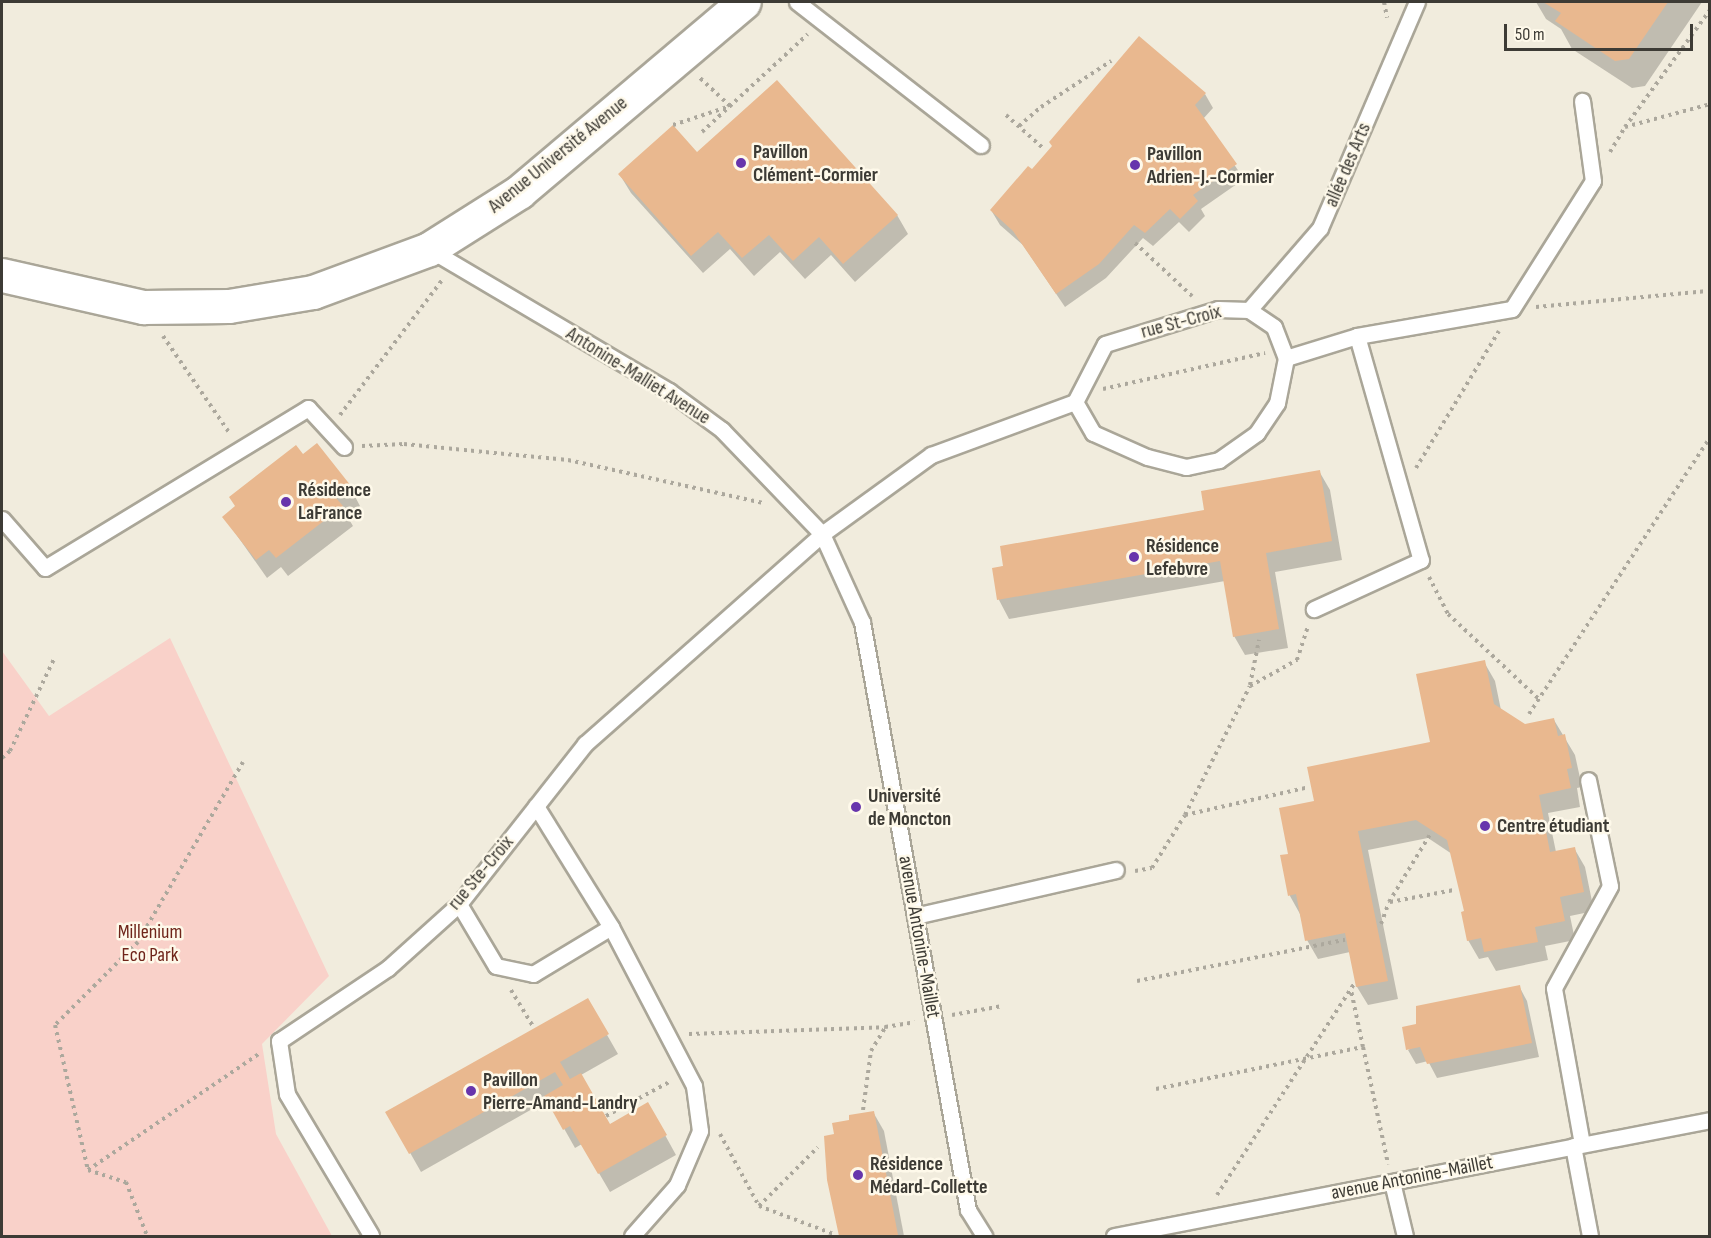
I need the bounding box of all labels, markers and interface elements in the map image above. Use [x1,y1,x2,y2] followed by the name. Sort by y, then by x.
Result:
[1507,12,1696,50] scale bar
[1515,24,1545,45] text: 50 m
[484,91,632,219] street label: Avenue Université Avenue
[1320,119,1376,211] street label: allée des Arts
[753,140,878,187] place label: Pavillon Clément-Cormier
[1147,142,1274,189] place label: Pavillon Adrien-J.-Cormier
[734,156,748,170] marker: Pavillon Clément-Cormier
[1128,158,1142,172] marker: Pavillon Adrien-J.-Cormier
[1138,300,1224,344] street label: rue St-Croix
[561,322,715,430] street label: Antonine-Malliet Avenue
[298,478,371,525] place label: Résidence LaFrance
[279,495,293,509] marker: Résidence LaFrance
[1146,534,1219,581] place label: Résidence Lefebvre
[1127,550,1141,564] marker: Résidence Lefebvre
[868,784,951,831] place label: Université de Moncton
[849,800,863,814] marker: Université de Moncton
[1497,814,1609,838] place label: Centre étudiant
[1478,819,1492,833] marker: Centre étudiant
[443,831,519,915] street label: rue Ste-Croix
[893,854,945,1020] street label: avenue Antonine-Maillet
[118,921,182,968] park label: Millenium Eco Park
[483,1068,638,1115] place label: Pavillon Pierre-Amand-Landry
[464,1084,478,1098] marker: Pavillon Pierre-Amand-Landry
[1329,1151,1495,1205] street label: avenue Antonine-Maillet
[870,1152,988,1199] place label: Résidence Médard-Collette
[851,1168,865,1182] marker: Résidence Médard-Collette

